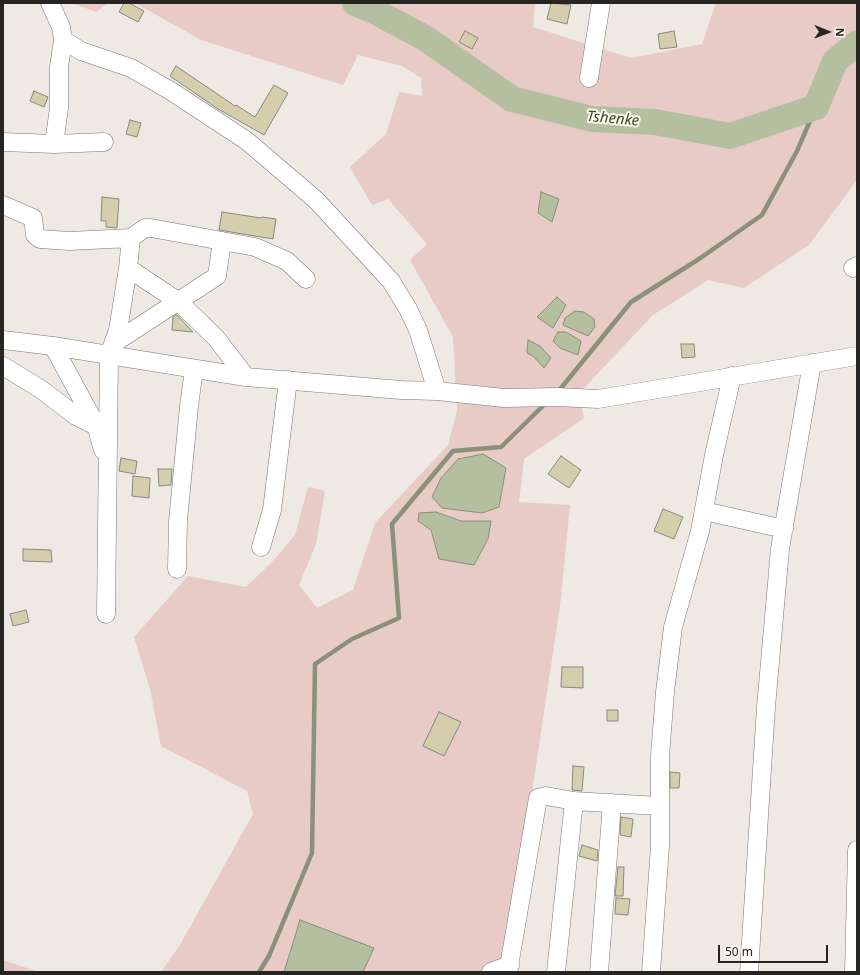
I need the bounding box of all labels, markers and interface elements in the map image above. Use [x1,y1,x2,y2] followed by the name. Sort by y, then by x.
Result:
[808,12,848,52] north arrow
[833,28,848,37] text: N
[586,108,640,130] water label: Tshenke
[720,937,830,963] scale bar
[725,943,753,960] text: 50 m

